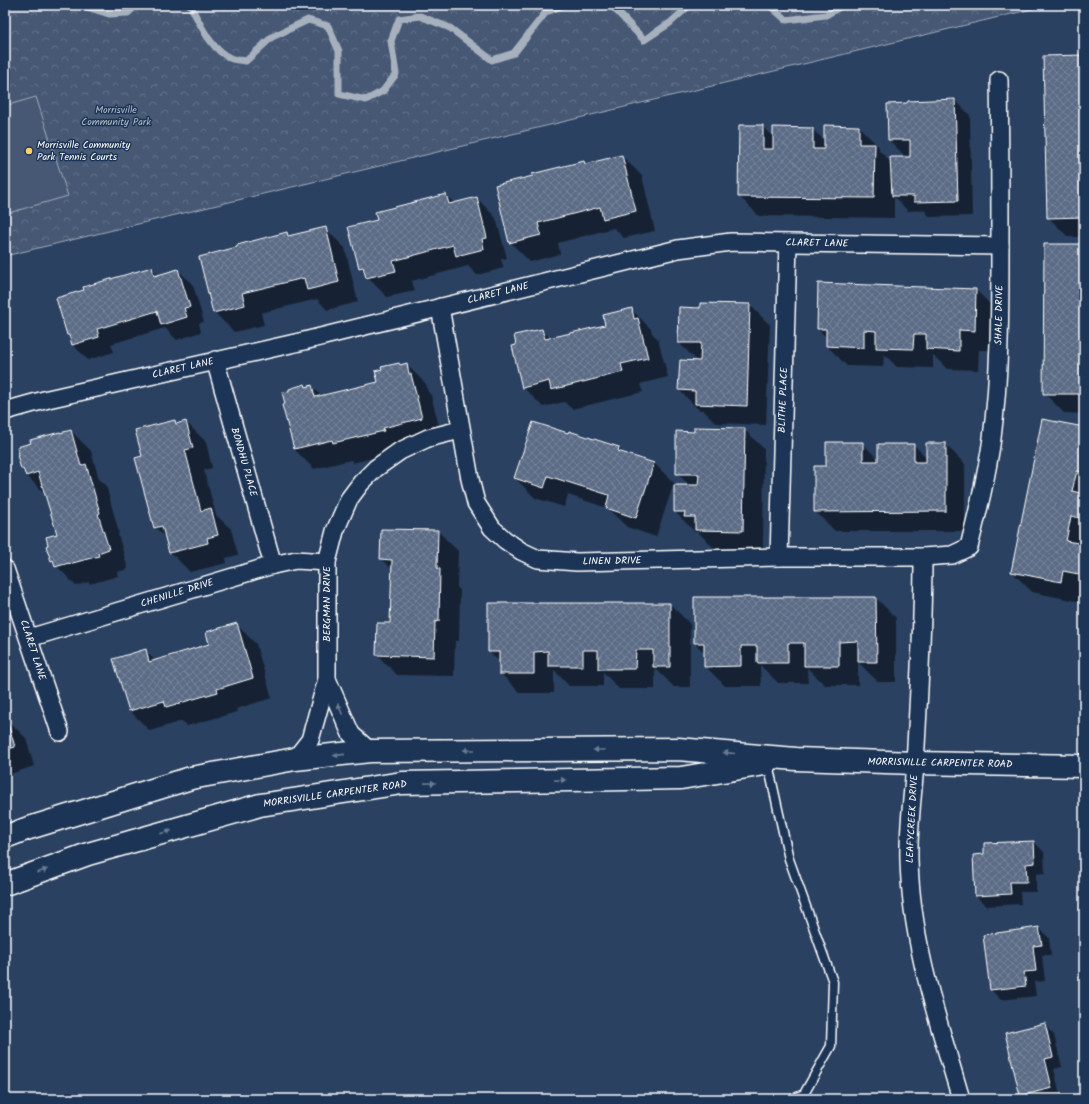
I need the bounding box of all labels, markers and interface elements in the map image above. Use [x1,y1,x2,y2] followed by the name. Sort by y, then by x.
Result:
[81,102,151,130] park label: Morrisville Community Park
[37,137,131,165] place label: Morrisville Community Park Tennis Courts
[24,146,34,156] marker: Morrisville Community Park Tennis Courts
[785,234,850,252] street label: CLARET LANE
[466,277,531,308] street label: CLARET LANE
[990,284,1008,345] street label: SHALE DRIVE
[151,353,216,383] street label: CLARET LANE
[774,366,792,433] street label: BLITHE PLACE
[226,426,262,500] street label: BONDHU PLACE
[583,552,643,570] street label: LINEN DRIVE
[319,565,335,642] street label: BERGMAN DRIVE
[138,574,217,612] street label: CHENILLE DRIVE
[16,618,51,683] street label: CLARET LANE
[337,704,343,715] one-way arrow
[593,746,605,753] one-way arrow
[462,747,475,753] one-way arrow
[723,750,735,757] one-way arrow
[333,751,345,758] one-way arrow
[867,754,1013,772] street label: MORRISVILLE CARPENTER ROAD
[902,773,922,864] street label: LEAFYCREEK DRIVE
[262,776,408,812] street label: MORRISVILLE CARPENTER ROAD
[554,777,567,783] one-way arrow
[424,780,437,786] one-way arrow
[160,829,172,835] one-way arrow
[36,867,48,873] one-way arrow

